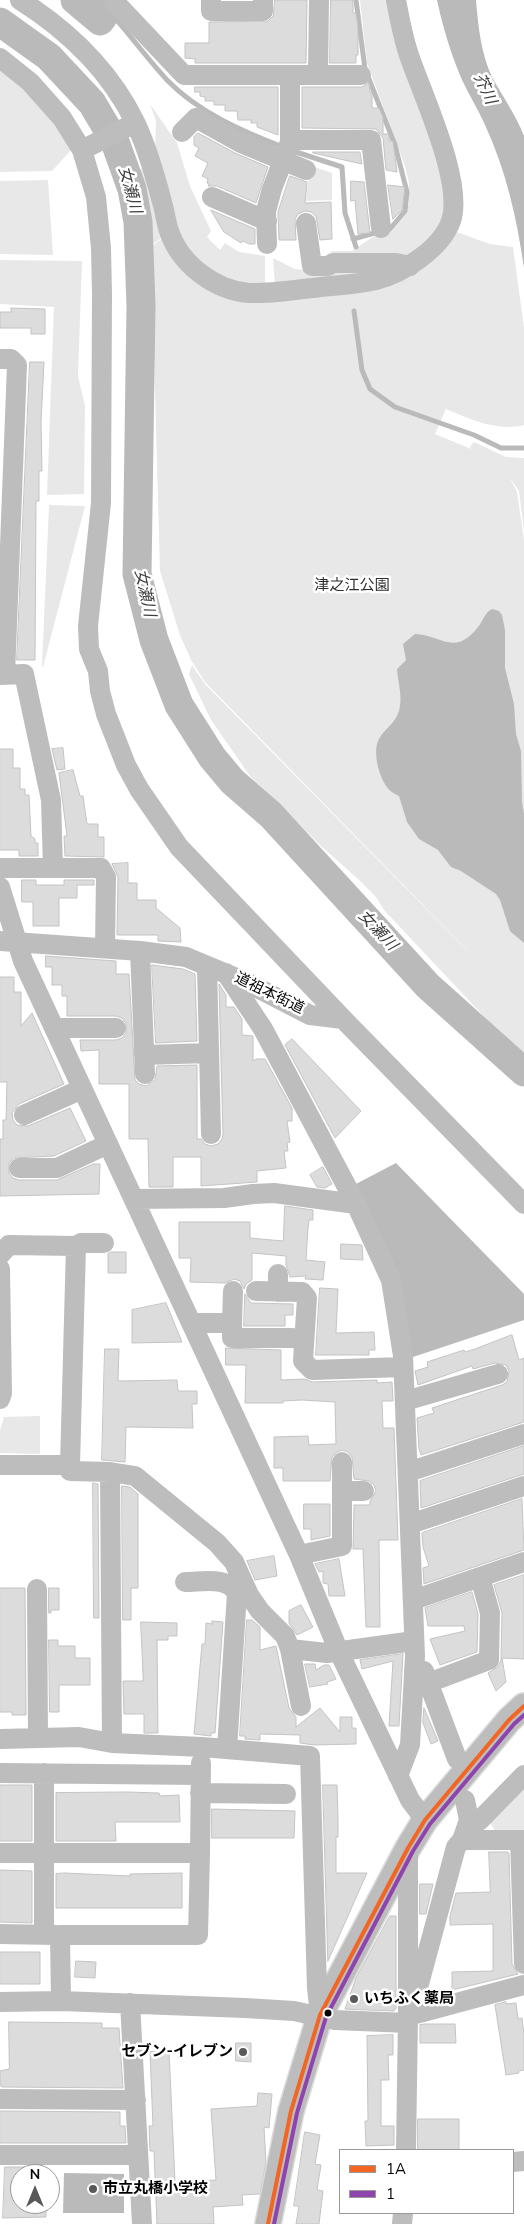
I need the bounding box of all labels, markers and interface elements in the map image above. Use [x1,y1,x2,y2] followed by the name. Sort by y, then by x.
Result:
[469,70,499,108] water label: 芥川
[114,164,144,216] water label: 女瀬川
[130,568,158,618] water label: 女瀬川
[315,577,389,595] park label: 津之江公園
[354,907,400,955] water label: 女瀬川
[231,969,307,1019] street label: 道祖本街道
[364,1990,454,2008] place label: いちふく薬局
[348,1993,360,2005] marker: いちふく薬局
[323,2008,333,2018] unlabelled marker
[121,2043,233,2061] place label: セブン-イレブン
[237,2046,249,2058] marker: セブン-イレブン
[339,2149,514,2214] legend
[386,2159,406,2179] text: 1A
[10,2164,60,2214] north arrow
[30,2165,40,2184] text: N
[103,2180,208,2198] place label: 市立丸橋小学校
[87,2183,99,2195] marker: 市立丸橋小学校
[386,2184,395,2204] text: 1

